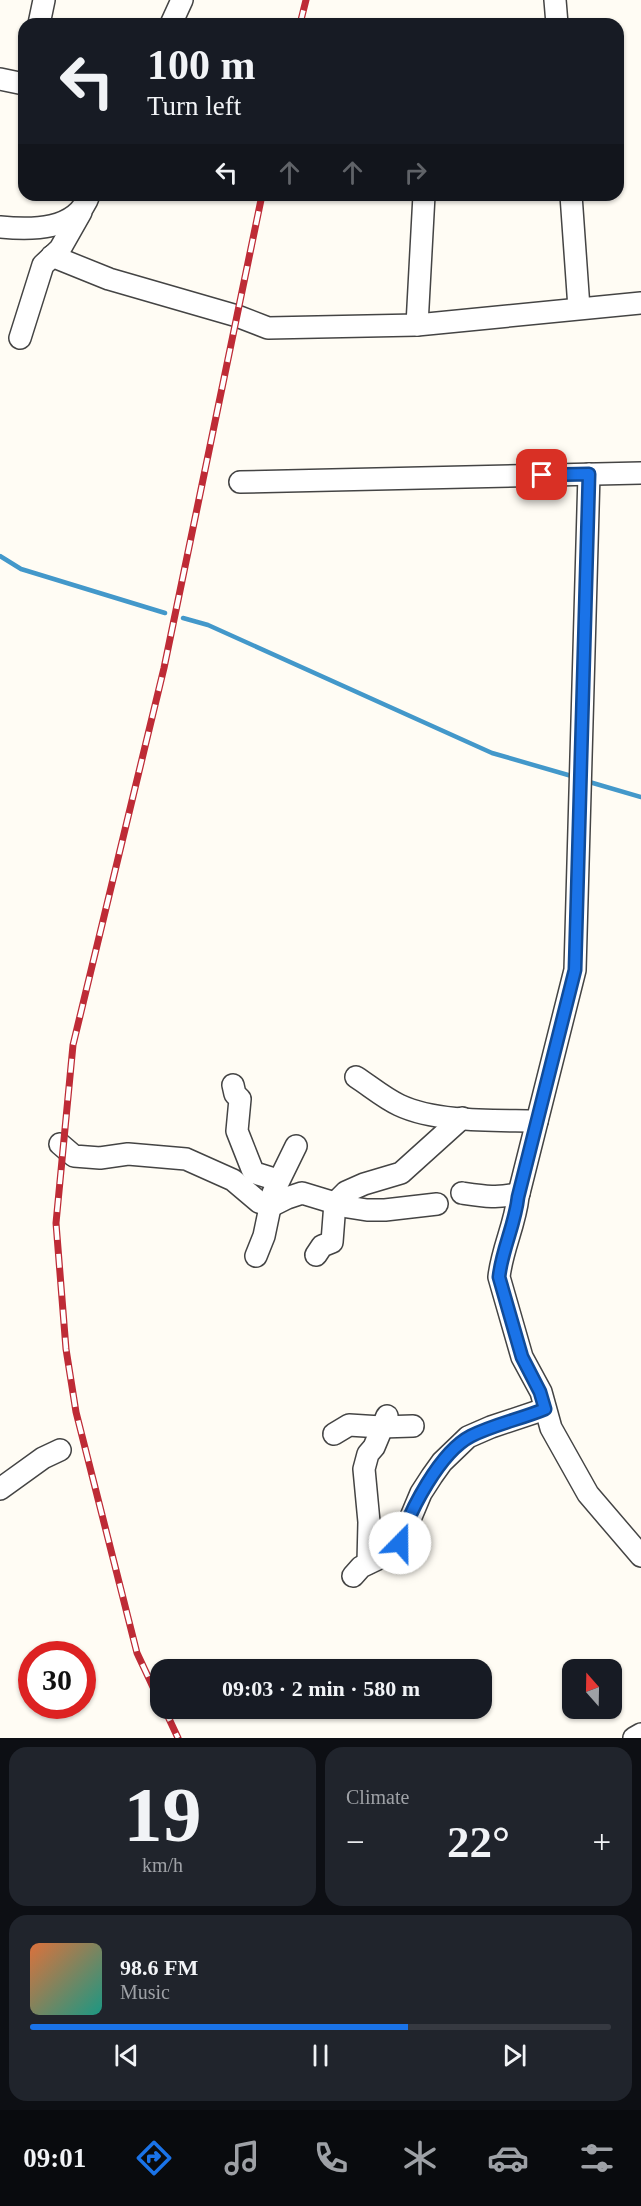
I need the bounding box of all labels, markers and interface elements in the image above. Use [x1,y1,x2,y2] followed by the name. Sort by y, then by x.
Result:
[48,42,126,120] icon: left
[147,42,256,88] text: 100 m
[147,91,241,121] text: Turn left
[210,156,243,189] icon: left
[273,156,306,189] icon: ahead
[336,156,369,189] icon: ahead
[399,156,432,189] icon: right
[516,449,567,500] pin
[525,458,558,491] icon: arrive
[368,1511,432,1575] position arrow
[18,1641,96,1719] speed limit sign: 30
[562,1659,622,1719] north arrow
[562,1659,622,1719] map controls
[222,1676,420,1701] text: 09:03 · 2 min · 580 m
[124,1771,202,1858] text: 19
[346,1786,409,1808] text: Climate
[447,1817,510,1867] text: 22°
[346,1824,365,1860] text: −
[592,1824,611,1860] text: +
[142,1854,183,1876] text: km/h
[120,1955,198,1980] text: 98.6 FM
[120,1981,170,2003] text: Music
[110,2039,143,2072] icon: previous
[304,2039,337,2072] icon: pause
[498,2039,531,2072] icon: next
[133,2137,175,2179] icon: directions
[221,2137,263,2179] icon: music
[310,2137,352,2179] icon: phone
[399,2137,441,2179] icon: climate
[487,2137,529,2179] icon: car
[576,2137,618,2179] icon: filters
[23,2143,86,2173] text: 09:01

